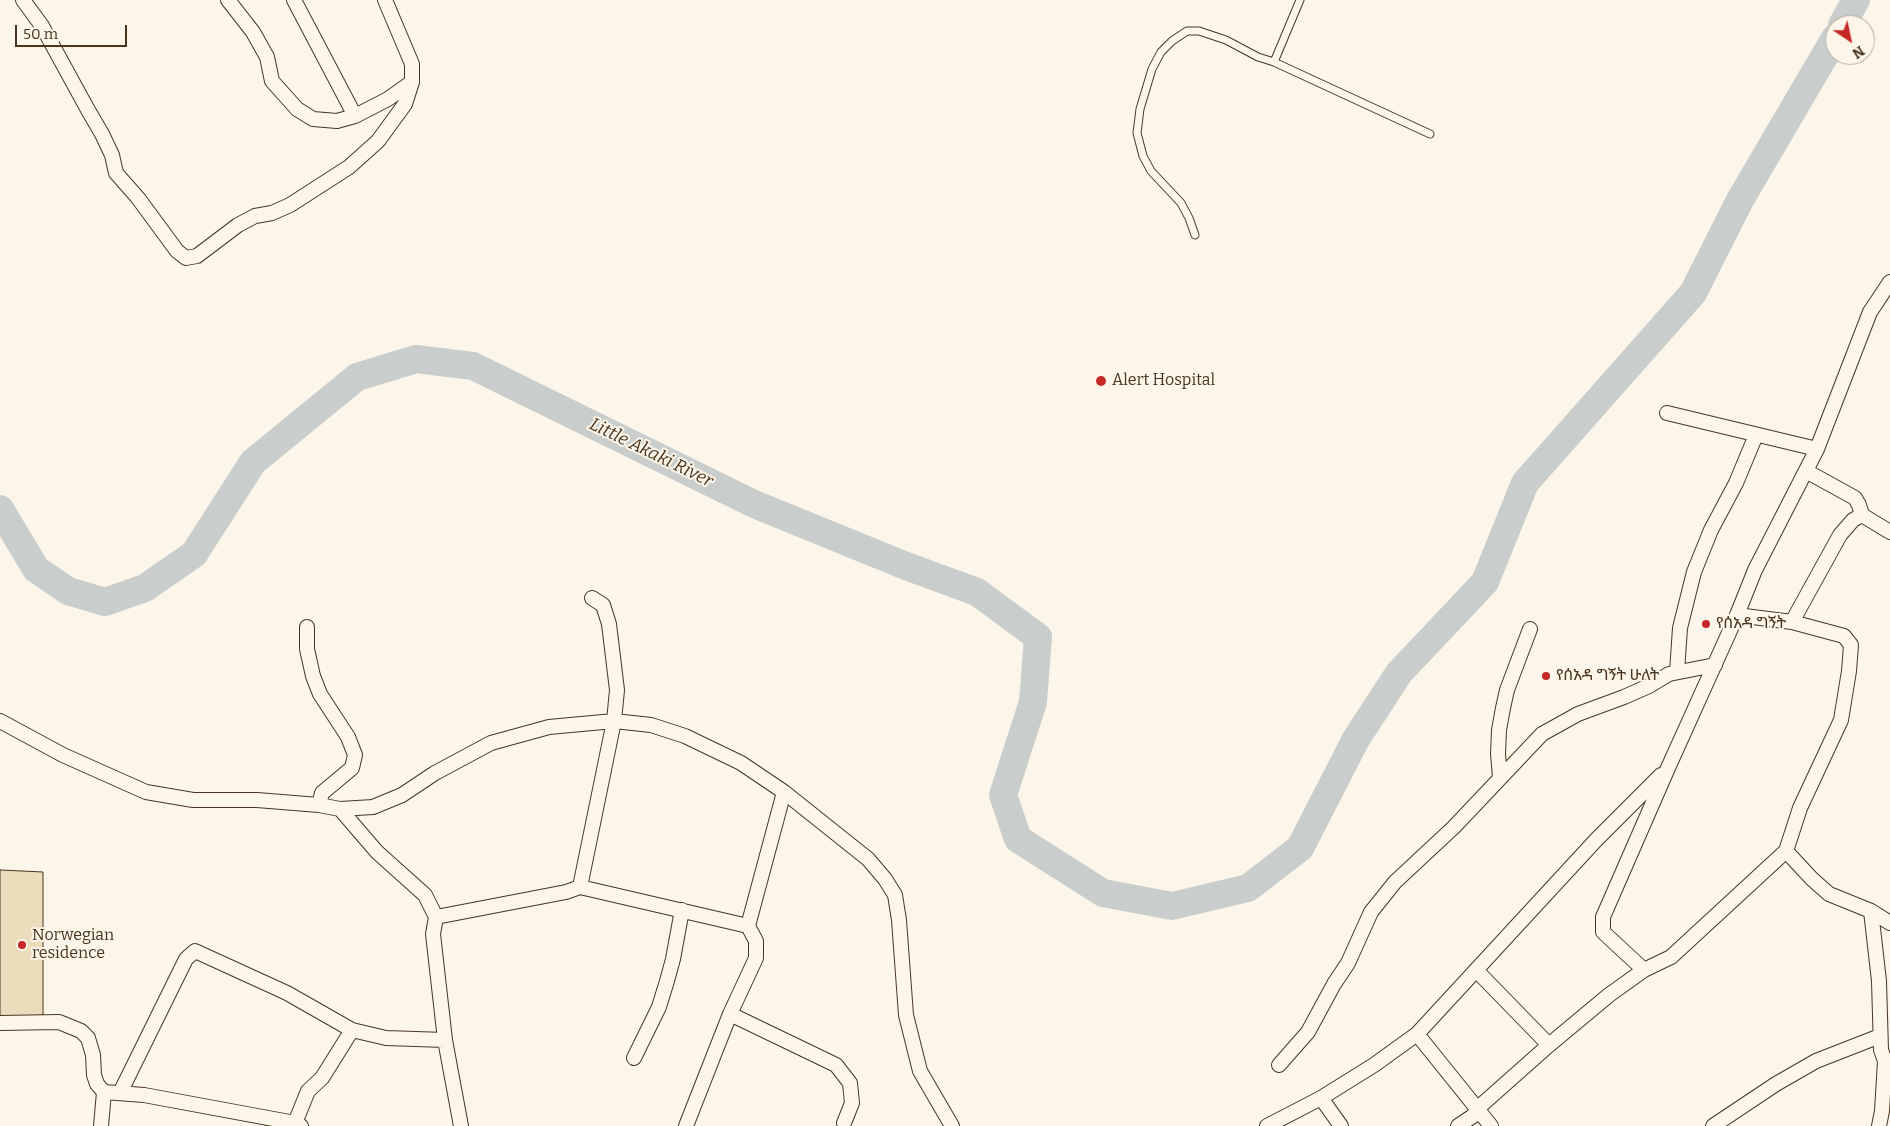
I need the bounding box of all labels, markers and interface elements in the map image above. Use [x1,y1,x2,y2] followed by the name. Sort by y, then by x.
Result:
[18,15,130,47] scale bar
[1825,15,1875,65] north arrow
[23,25,58,43] text: 50 m
[1849,42,1867,62] text: N
[1112,371,1215,391] place label: Alert Hospital
[1094,374,1108,388] marker: Alert Hospital
[586,414,716,492] water label: Little Akaki River
[1716,614,1786,634] place label: የሰአዳ ግኝት
[1700,618,1712,630] marker: የሰአዳ ግኝት
[1556,666,1659,686] place label: የሰአዳ ግኝት ሁለት
[1540,670,1552,682] marker: የሰአዳ ግኝት ሁለት
[32,926,114,964] place label: Norwegian residence
[16,939,28,951] marker: Norwegian residence

